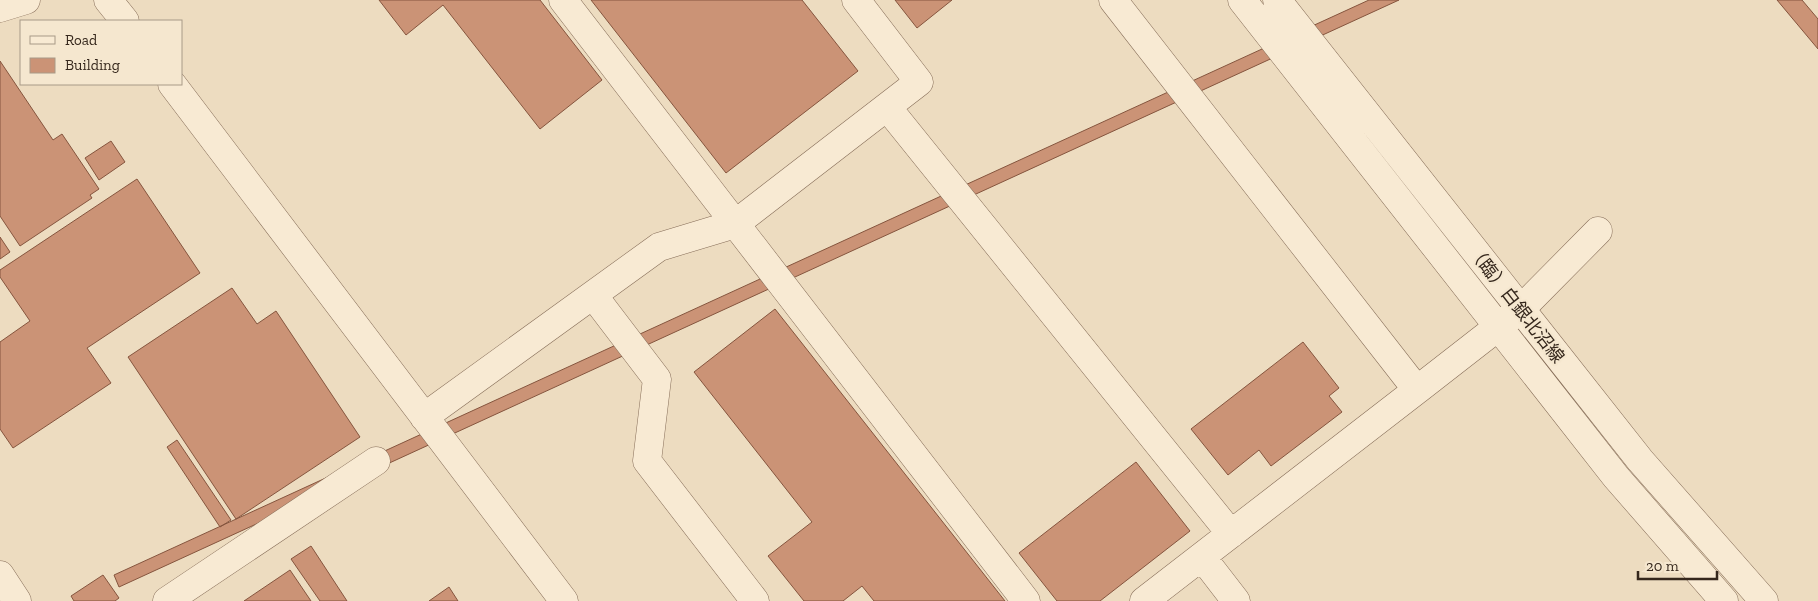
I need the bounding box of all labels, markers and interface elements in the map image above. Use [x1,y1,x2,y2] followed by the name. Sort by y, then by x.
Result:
[20,20,182,85] legend
[65,31,98,49] text: Road
[65,56,120,74] text: Building
[1463,240,1569,368] street label: （臨）白銀北沼線
[1638,548,1717,580] scale bar
[1646,557,1679,575] text: 20 m

